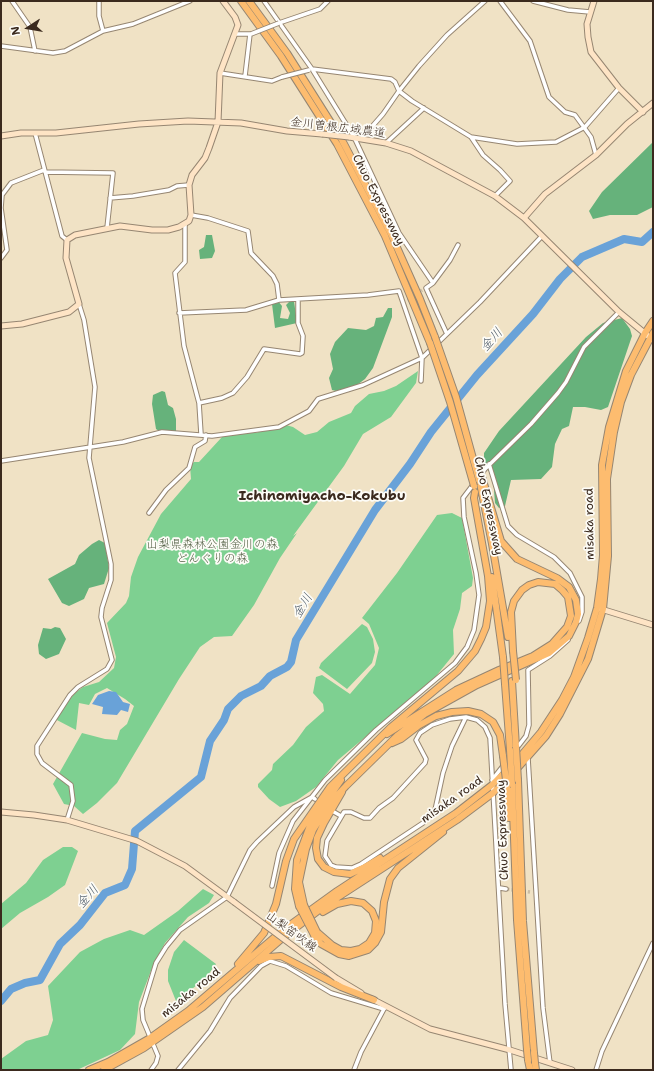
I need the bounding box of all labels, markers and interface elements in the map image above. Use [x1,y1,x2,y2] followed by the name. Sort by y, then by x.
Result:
[8,8,48,48] north arrow
[8,25,24,36] text: N
[289,115,387,141] street label: 金川曽根広域農道
[349,152,407,248] street label: Chuo Expressway
[478,325,506,355] water label: 金川
[471,455,505,557] street label: Chuo Expressway
[238,488,406,504] district label: Ichinomiyacho-Kokubu
[582,488,598,560] street label: misaka road
[146,538,278,566] park label: 山梨県森林公園金川の森 どんぐりの森
[290,591,316,621] water label: 金川
[418,773,486,827] street label: misaka road
[494,780,512,880] street label: Chuo Expressway
[74,882,102,912] water label: 金川
[262,909,320,955] street label: 山梨笛吹線
[158,965,224,1021] street label: misaka road

